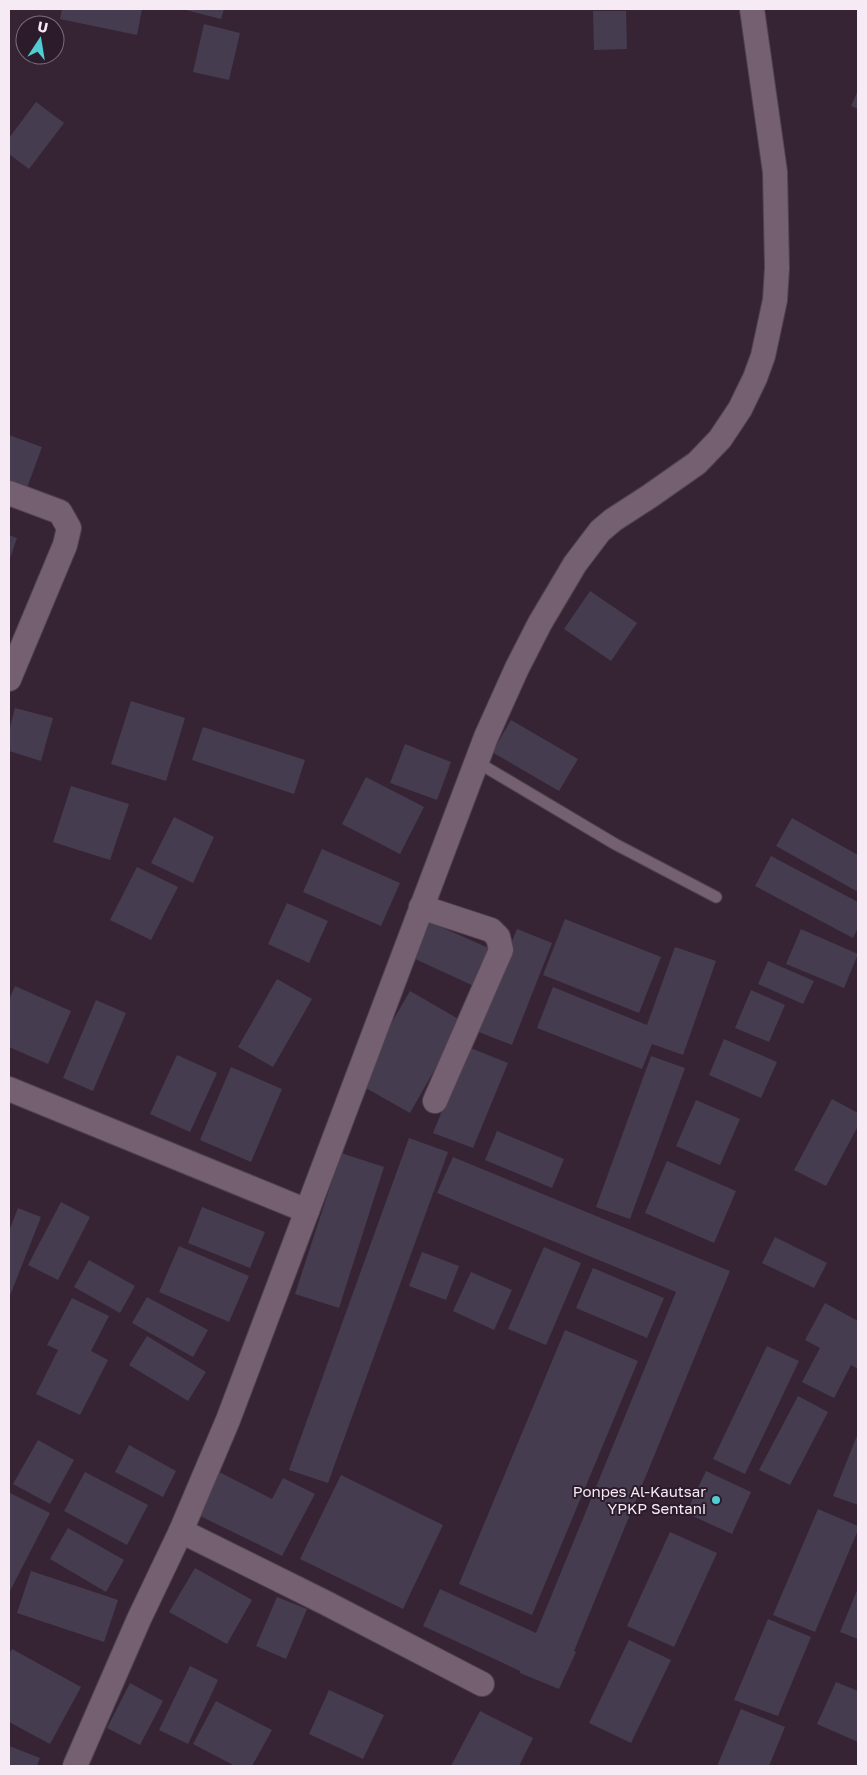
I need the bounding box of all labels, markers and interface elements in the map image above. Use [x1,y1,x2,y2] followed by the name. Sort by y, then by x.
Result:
[15,15,65,65] north arrow
[36,17,50,36] text: U
[573,1482,706,1517] place label: Ponpes Al-Kautsar YPKP Sentani
[710,1494,722,1506] marker: Ponpes Al-Kautsar YPKP Sentani

